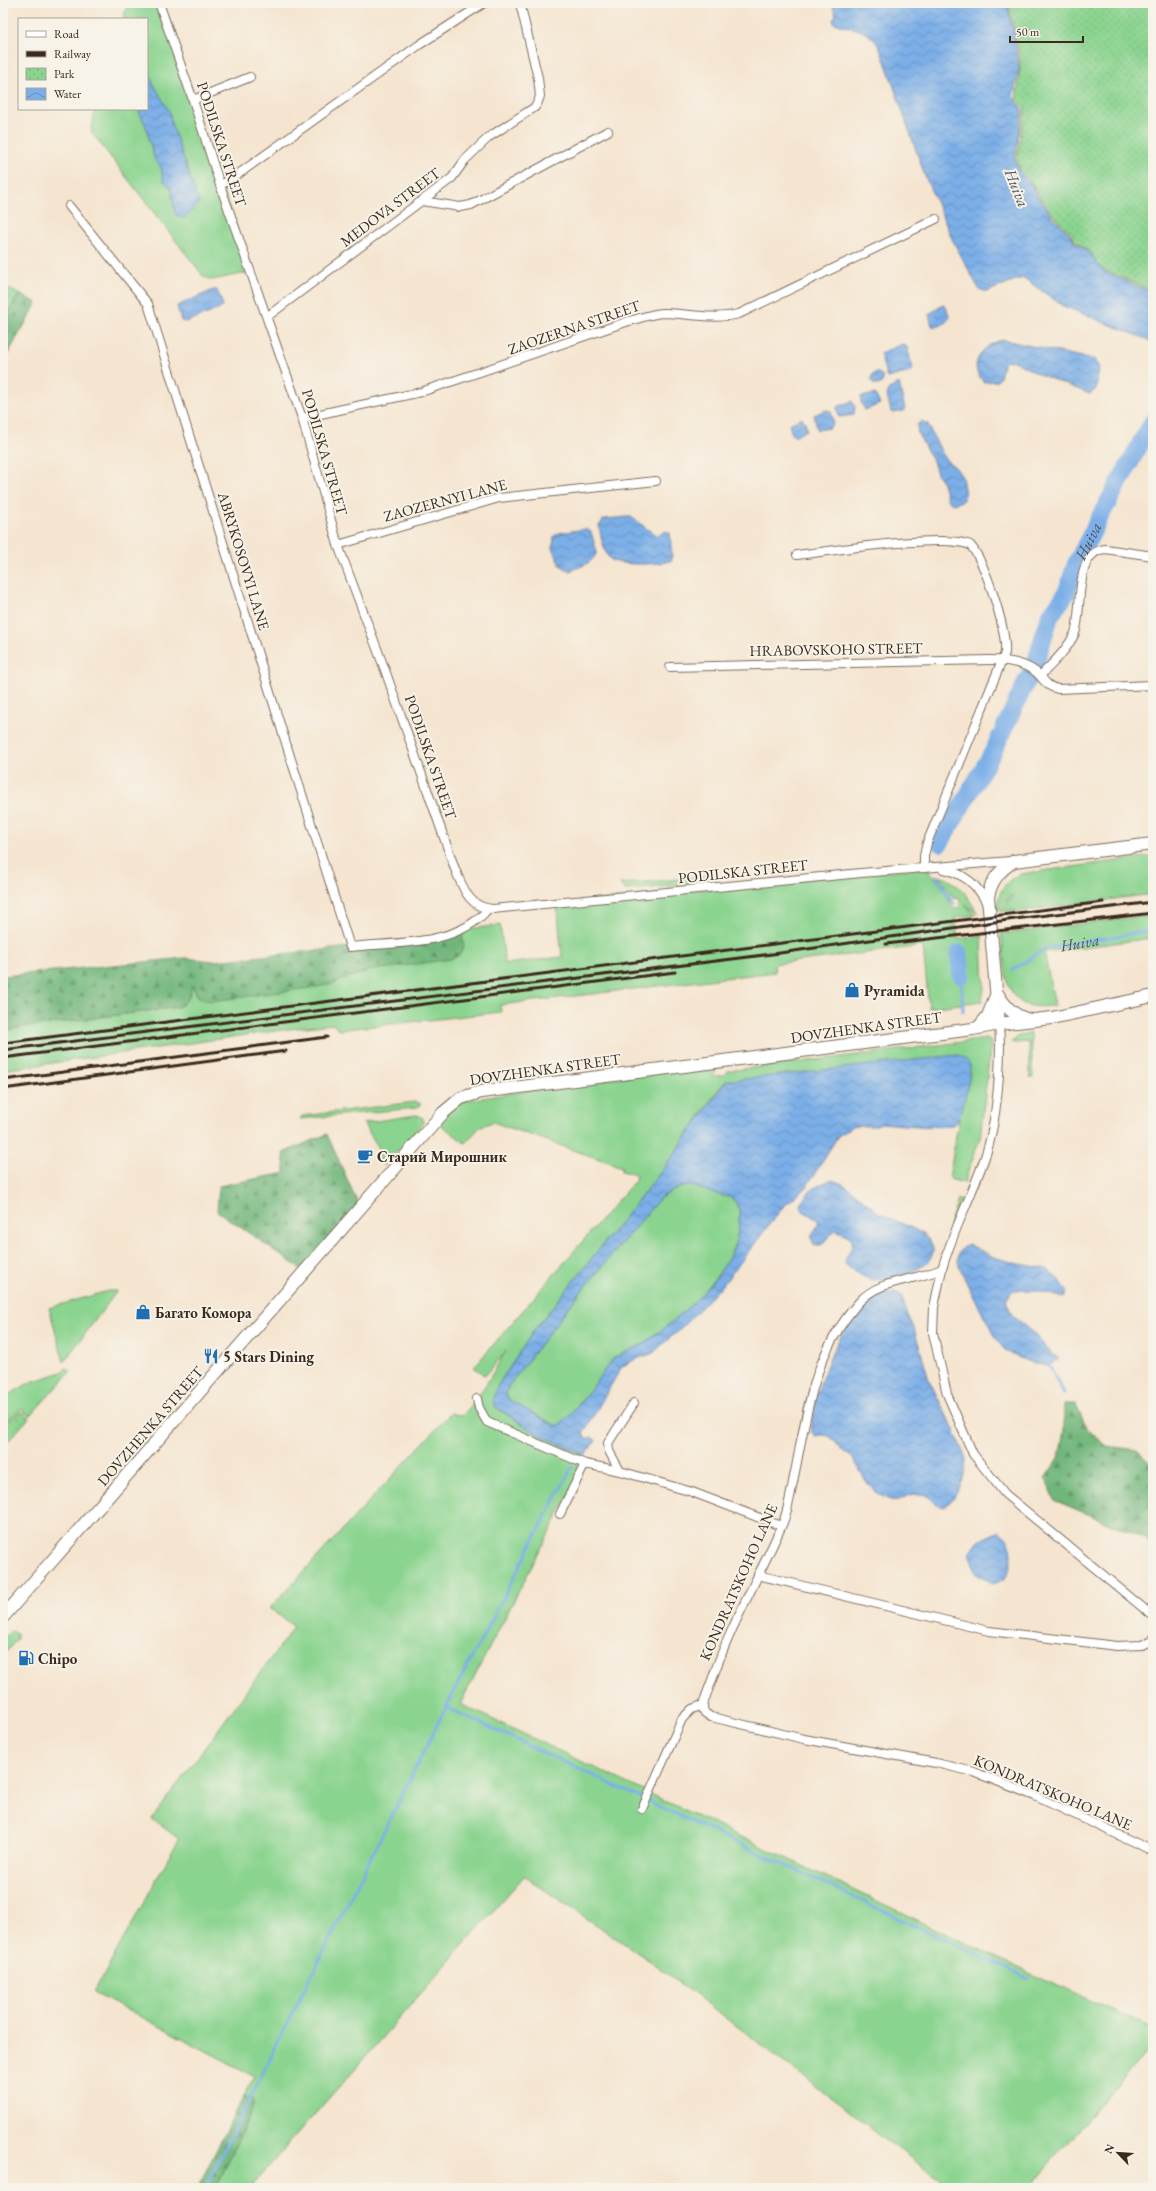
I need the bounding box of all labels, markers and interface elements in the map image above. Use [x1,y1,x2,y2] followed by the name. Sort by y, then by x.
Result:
[18,18,148,110] legend
[1010,18,1083,44] scale bar
[1016,24,1040,40] text: 50 m
[54,26,80,42] text: Road
[54,46,92,62] text: Railway
[54,66,75,82] text: Park
[193,79,251,210] street label: PODILSKA STREET
[54,86,81,102] text: Water
[336,163,445,251] street label: MEDOVA STREET
[1000,165,1034,210] water label: Huiva
[505,295,643,359] street label: ZAOZERNA STREET
[298,387,352,518] street label: PODILSKA STREET
[381,474,509,526] street label: ZAOZERNYI LANE
[214,489,274,633] street label: ABRYKOSOVYI LANE
[1069,519,1106,564] water label: Huiva
[749,638,924,660] street label: HRABOVSKOHO STREET
[401,692,461,823] street label: PODILSKA STREET
[677,855,810,887] street label: PODILSKA STREET
[1058,929,1101,956] water label: Huiva
[843,981,861,999] shop icon: Pyramida
[864,981,925,1000] place label: Pyramida
[789,1007,944,1047] street label: DOVZHENKA STREET
[468,1049,623,1089] street label: DOVZHENKA STREET
[356,1147,374,1165] cafe icon: Старий Мирошник
[377,1147,507,1166] place label: Старий Мирошник
[134,1303,152,1321] shop icon: Багато Комора
[155,1303,252,1322] place label: Багато Комора
[202,1347,220,1365] restaurant icon: 5 Stars Dining
[223,1347,315,1366] place label: 5 Stars Dining
[93,1362,208,1490] street label: DOVZHENKA STREET
[695,1500,781,1663] street label: KONDRATSKOHO LANE
[17,1649,35,1667] fuel station icon: Chipo
[38,1649,78,1668] place label: Chipo
[971,1750,1135,1834] street label: KONDRATSKOHO LANE
[1098,2133,1138,2173] north arrow
[1101,2142,1117,2156] text: N

